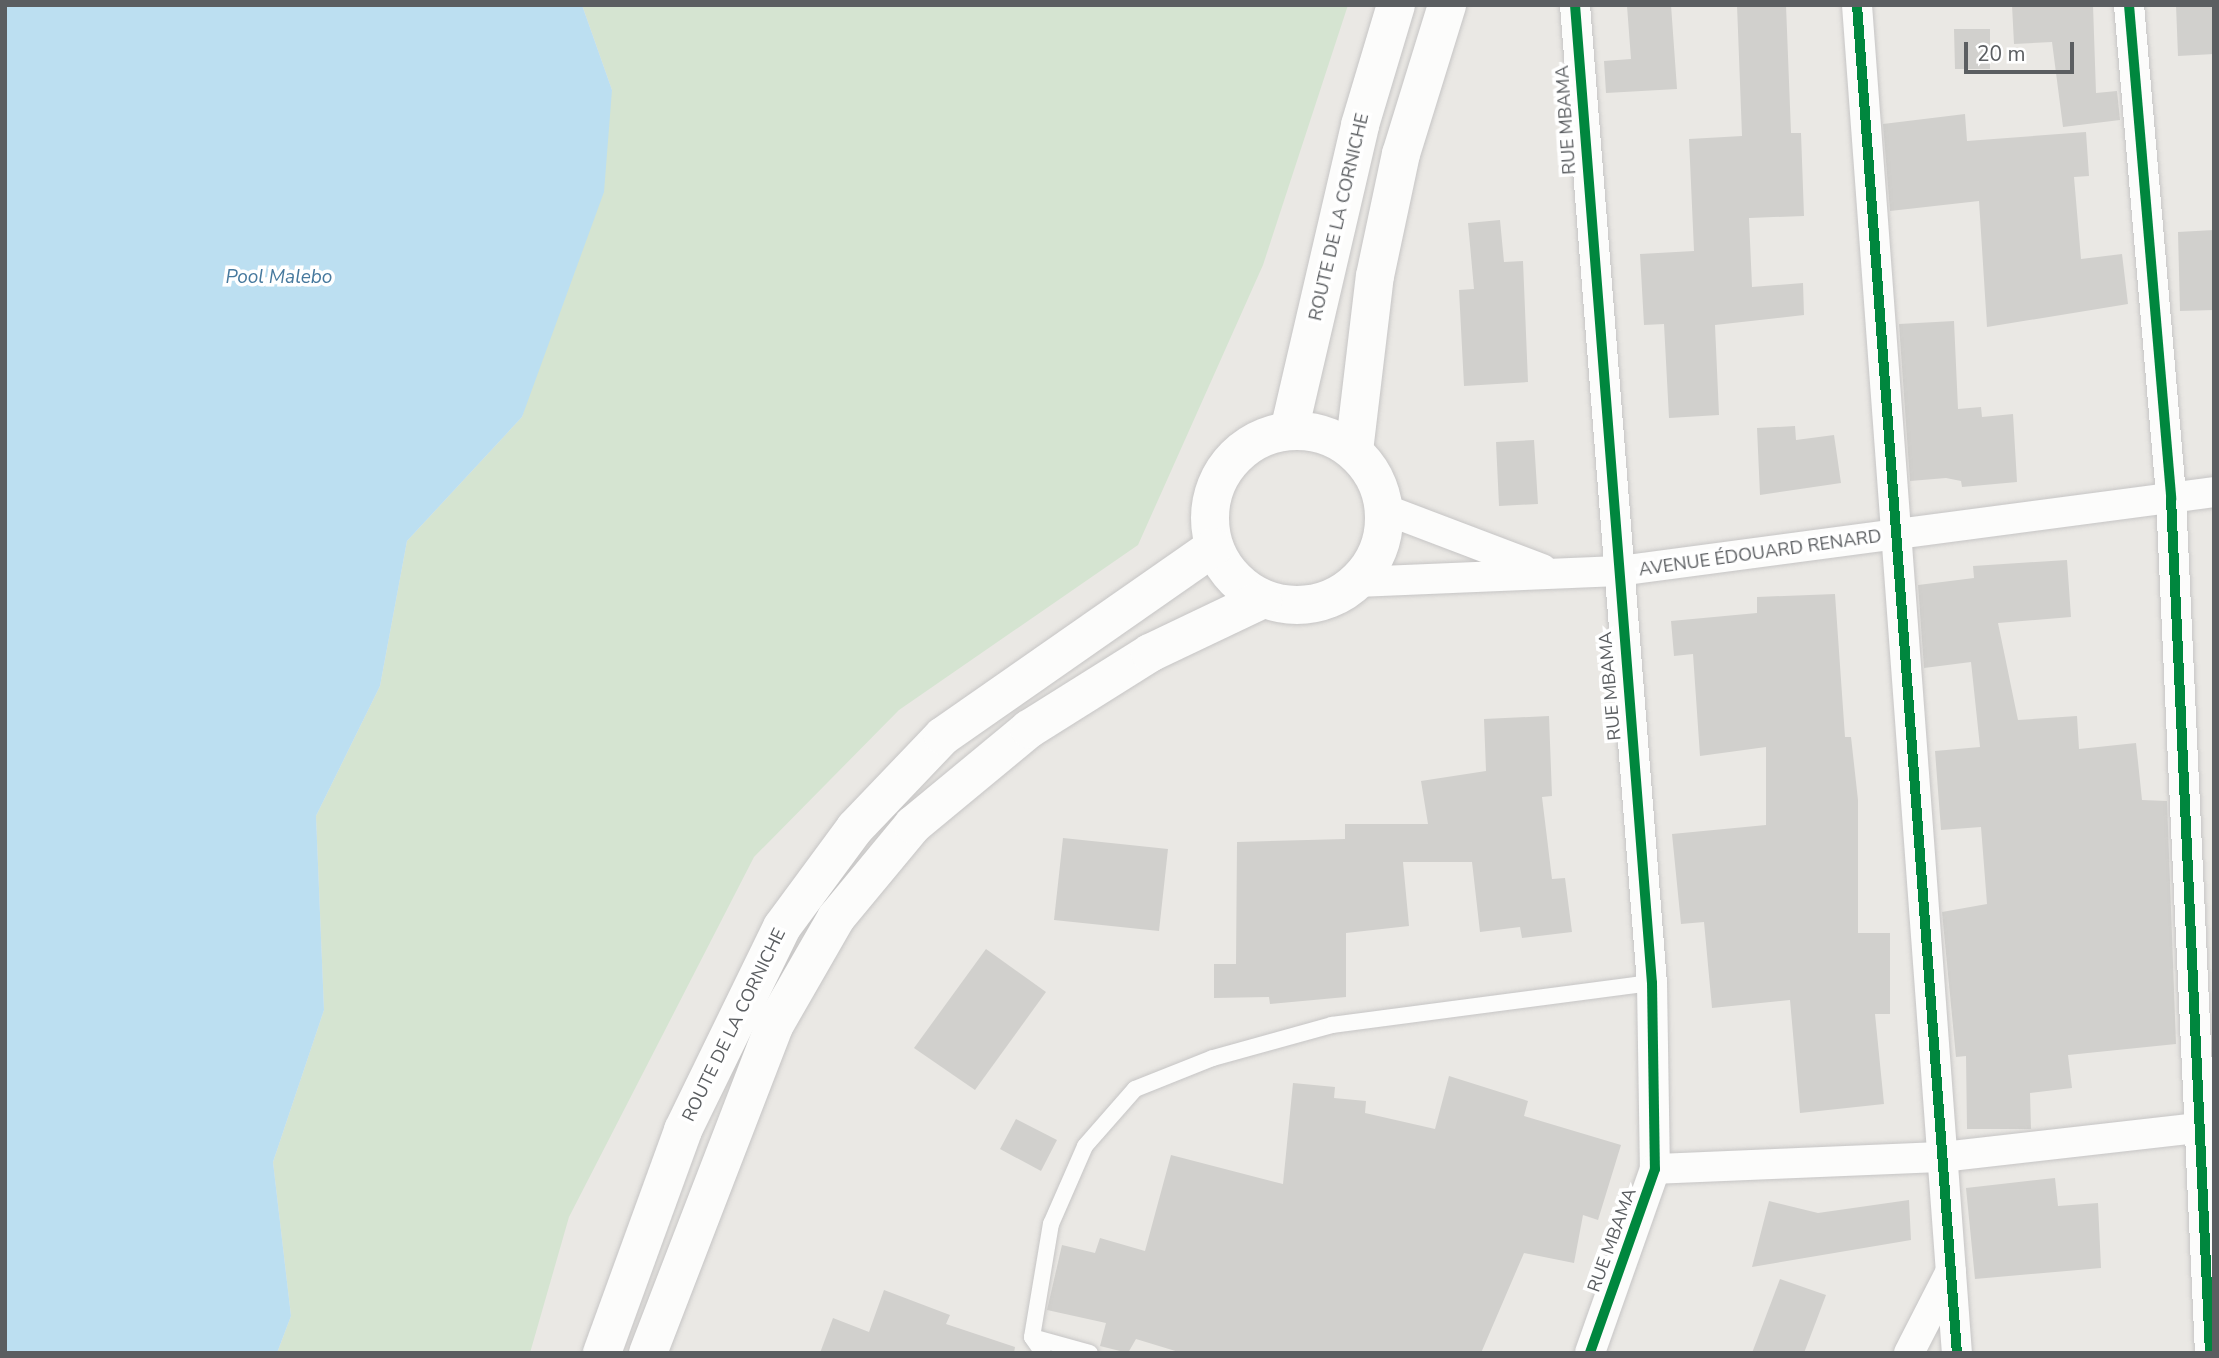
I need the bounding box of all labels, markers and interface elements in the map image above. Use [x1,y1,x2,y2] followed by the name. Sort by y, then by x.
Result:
[1967,28,2077,72] scale bar
[1977,40,2026,68] text: 20 m
[1551,65,1581,175] street label: RUE MBAMA
[1305,111,1373,323] street label: ROUTE DE LA CORNICHE
[226,267,332,289] water label: Pool Malebo
[1637,525,1883,581] street label: AVENUE ÉDOUARD RENARD
[1594,631,1626,741] street label: RUE MBAMA
[678,925,790,1125] street label: ROUTE DE LA CORNICHE
[1583,1185,1641,1295] street label: RUE MBAMA

